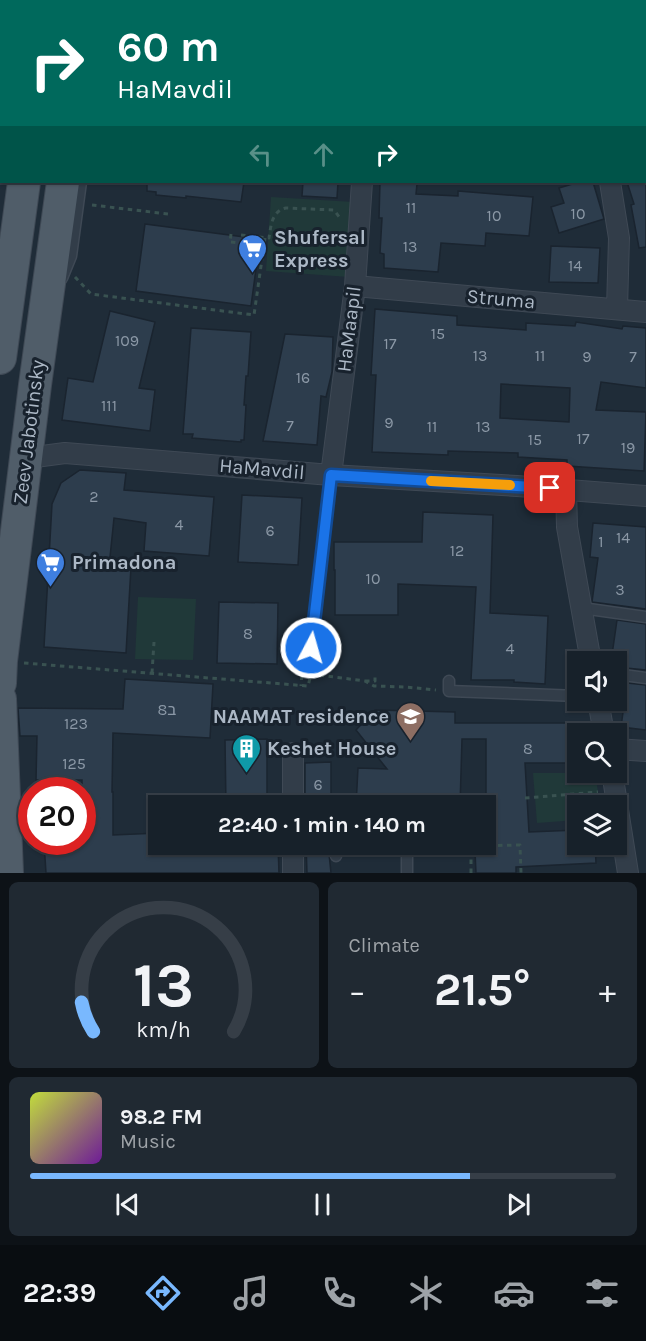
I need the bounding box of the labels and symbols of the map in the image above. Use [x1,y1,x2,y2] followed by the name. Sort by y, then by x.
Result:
[406,198,416,217] house number: 11
[571,204,585,223] house number: 10
[487,206,501,225] house number: 10
[274,226,366,272] place label: Shufersal Express
[237,232,269,274] supermarket icon: Shufersal Express
[403,237,417,256] house number: 13
[568,256,582,275] house number: 14
[332,285,366,373] street label: HaMaapil
[466,285,536,313] street label: Struma
[431,324,445,343] house number: 15
[115,331,139,350] house number: 109
[384,334,397,353] house number: 17
[473,346,487,365] house number: 13
[535,346,545,365] house number: 11
[582,347,592,366] house number: 9
[629,347,637,366] house number: 7
[9,358,49,506] street label: Zeev Jabotinsky
[296,368,310,387] house number: 16
[101,396,117,415] house number: 111
[384,413,394,432] house number: 9
[286,416,294,435] house number: 7
[427,417,437,436] house number: 11
[476,417,490,436] house number: 13
[577,429,590,448] house number: 17
[528,430,542,449] house number: 15
[621,438,635,457] house number: 19
[218,454,306,484] street label: HaMavdil
[524,462,575,513] pin
[89,487,99,506] house number: 2
[175,515,184,534] house number: 4
[265,521,275,540] house number: 6
[616,528,630,547] house number: 14
[598,532,604,551] house number: 1
[450,541,464,560] house number: 12
[35,546,67,588] supermarket icon: Primadona
[72,551,176,574] place label: Primadona
[366,569,380,588] house number: 10
[615,580,625,599] house number: 3
[279,616,343,680] position arrow
[243,624,253,643] house number: 8
[506,639,515,658] house number: 4
[158,700,177,719] house number: 8ב
[394,700,426,742] school or university icon: NAAMAT residence
[213,705,389,728] place label: NAAMAT residence
[64,714,88,733] house number: 123
[230,732,262,774] building icon: Keshet House
[267,737,396,760] place label: Keshet House
[523,739,533,758] house number: 8
[62,754,86,773] house number: 125
[313,775,323,794] house number: 6
[18,777,96,855] speed limit sign: 20

